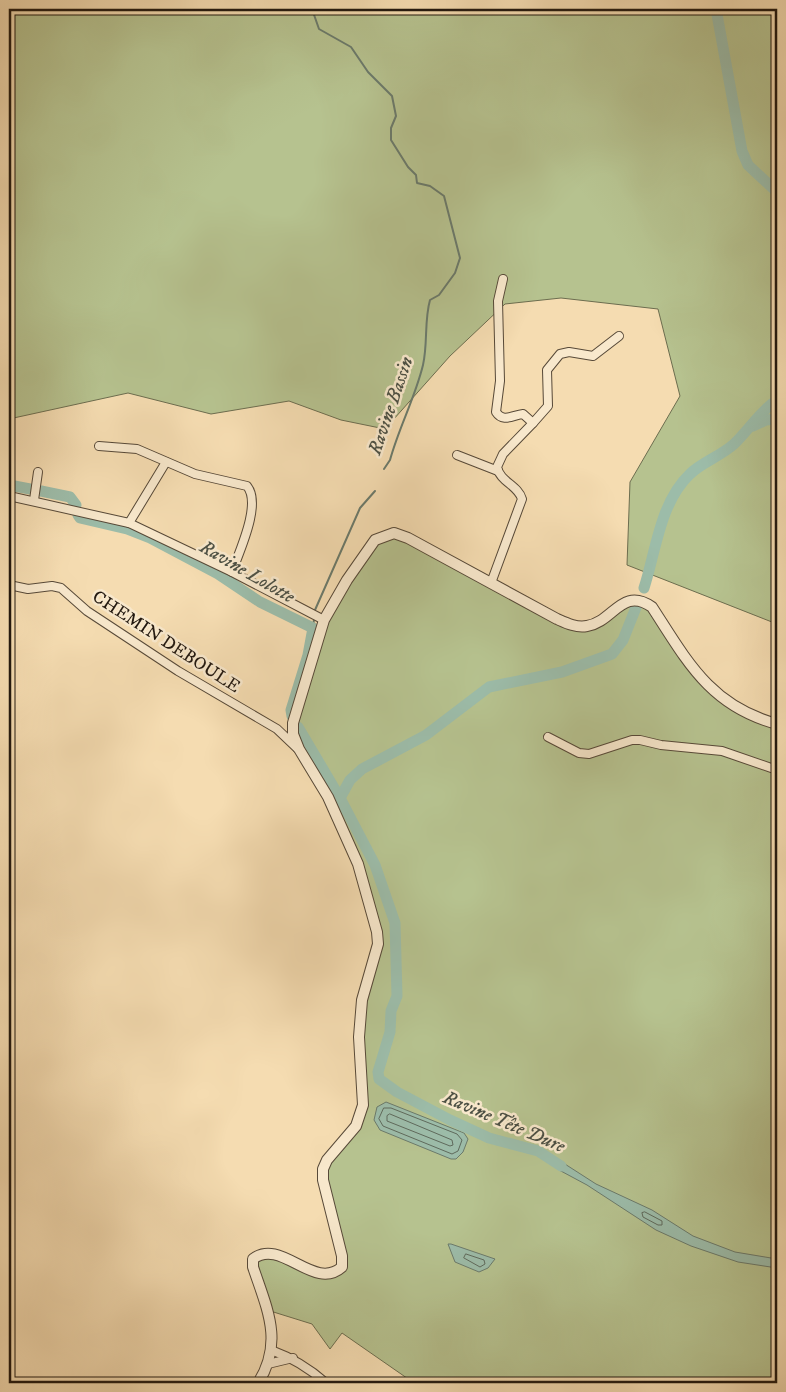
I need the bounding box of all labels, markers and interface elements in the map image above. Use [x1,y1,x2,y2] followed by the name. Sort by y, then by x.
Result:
[363,354,419,459] water label: Ravine Bassin
[195,535,299,609] water label: Ravine Lolotte
[88,586,244,698] street label: CHEMIN DEBOULE
[439,1086,569,1158] water label: Ravine Tête Dure

